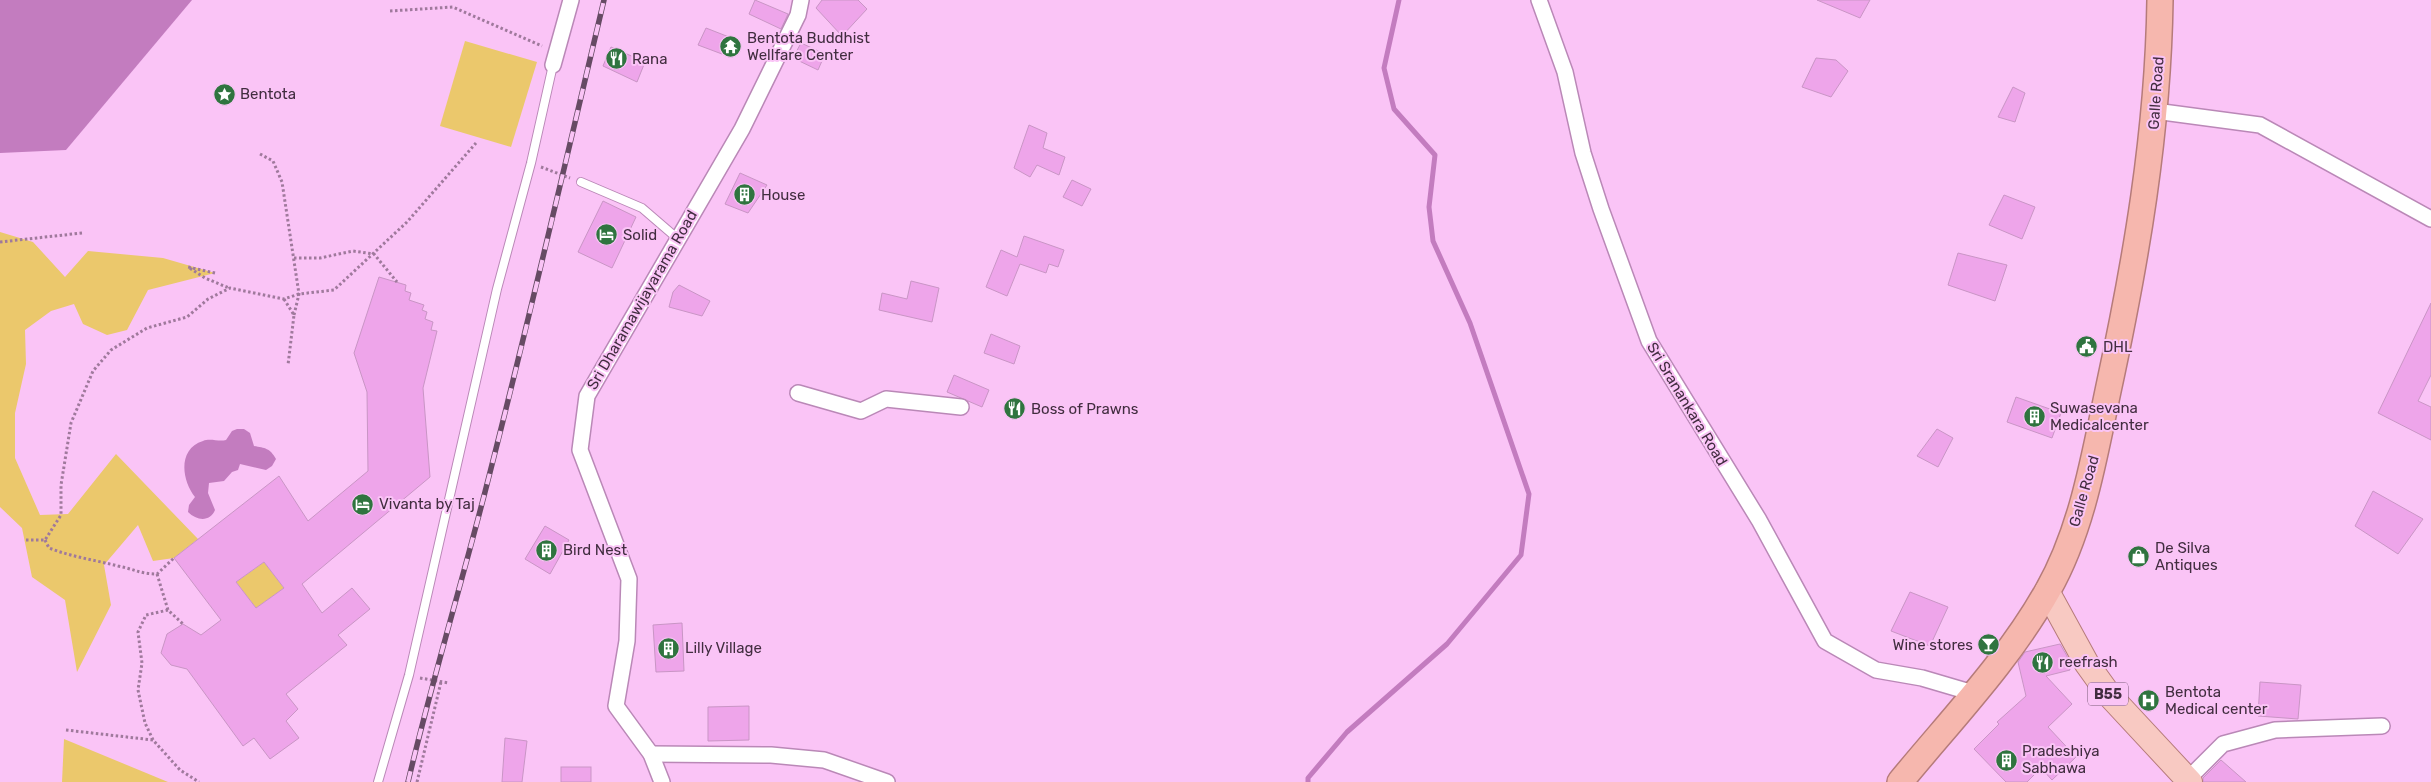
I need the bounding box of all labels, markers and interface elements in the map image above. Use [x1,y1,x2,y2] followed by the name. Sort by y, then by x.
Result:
[747,29,870,64] place label: Bentota Buddhist Wellfare Center
[719,35,743,59] temple icon: Bentota Buddhist Wellfare Center
[604,47,628,71] restaurant icon: Rana
[632,50,667,68] place label: Rana
[2144,56,2168,130] street label: Galle Road
[212,82,236,106] place icon: Bentota
[240,85,296,103] place label: Bentota
[733,183,757,207] building icon: House
[761,186,805,204] place label: House
[583,207,701,393] street label: Sri Dharamawijayarama Road
[595,223,619,247] hotel icon: Solid
[623,226,657,244] place label: Solid
[2075,335,2099,359] public building icon: DHL
[2103,338,2133,356] place label: DHL
[1643,339,1731,469] street label: Sri Sranankara Road
[1003,397,1027,421] restaurant icon: Boss of Prawns
[2050,399,2149,434] place label: Suwasevana Medicalcenter
[1031,400,1139,418] place label: Boss of Prawns
[2022,405,2046,429] building icon: Suwasevana Medicalcenter
[2065,453,2103,529] street label: Galle Road
[351,492,375,516] hotel icon: Vivanta by Taj
[379,495,475,513] place label: Vivanta by Taj
[535,538,559,562] building icon: Bird Nest
[2155,539,2218,574] place label: De Silva Antiques
[563,541,627,559] place label: Bird Nest
[2127,545,2151,569] shop icon: De Silva Antiques
[1977,633,2001,657] bar icon: Wine stores
[657,636,681,660] building icon: Lilly Village
[1892,636,1973,654] place label: Wine stores
[685,639,762,657] place label: Lilly Village
[2031,650,2055,674] restaurant icon: reefrash
[2059,653,2118,671] place label: reefrash
[2088,682,2128,706] road number: B55
[2165,683,2268,718] place label: Bentota Medical center
[2137,689,2161,713] hospital icon: Bentota Medical center
[2022,742,2100,777] place label: Pradeshiya Sabhawa
[1994,748,2018,772] building icon: Pradeshiya Sabhawa

